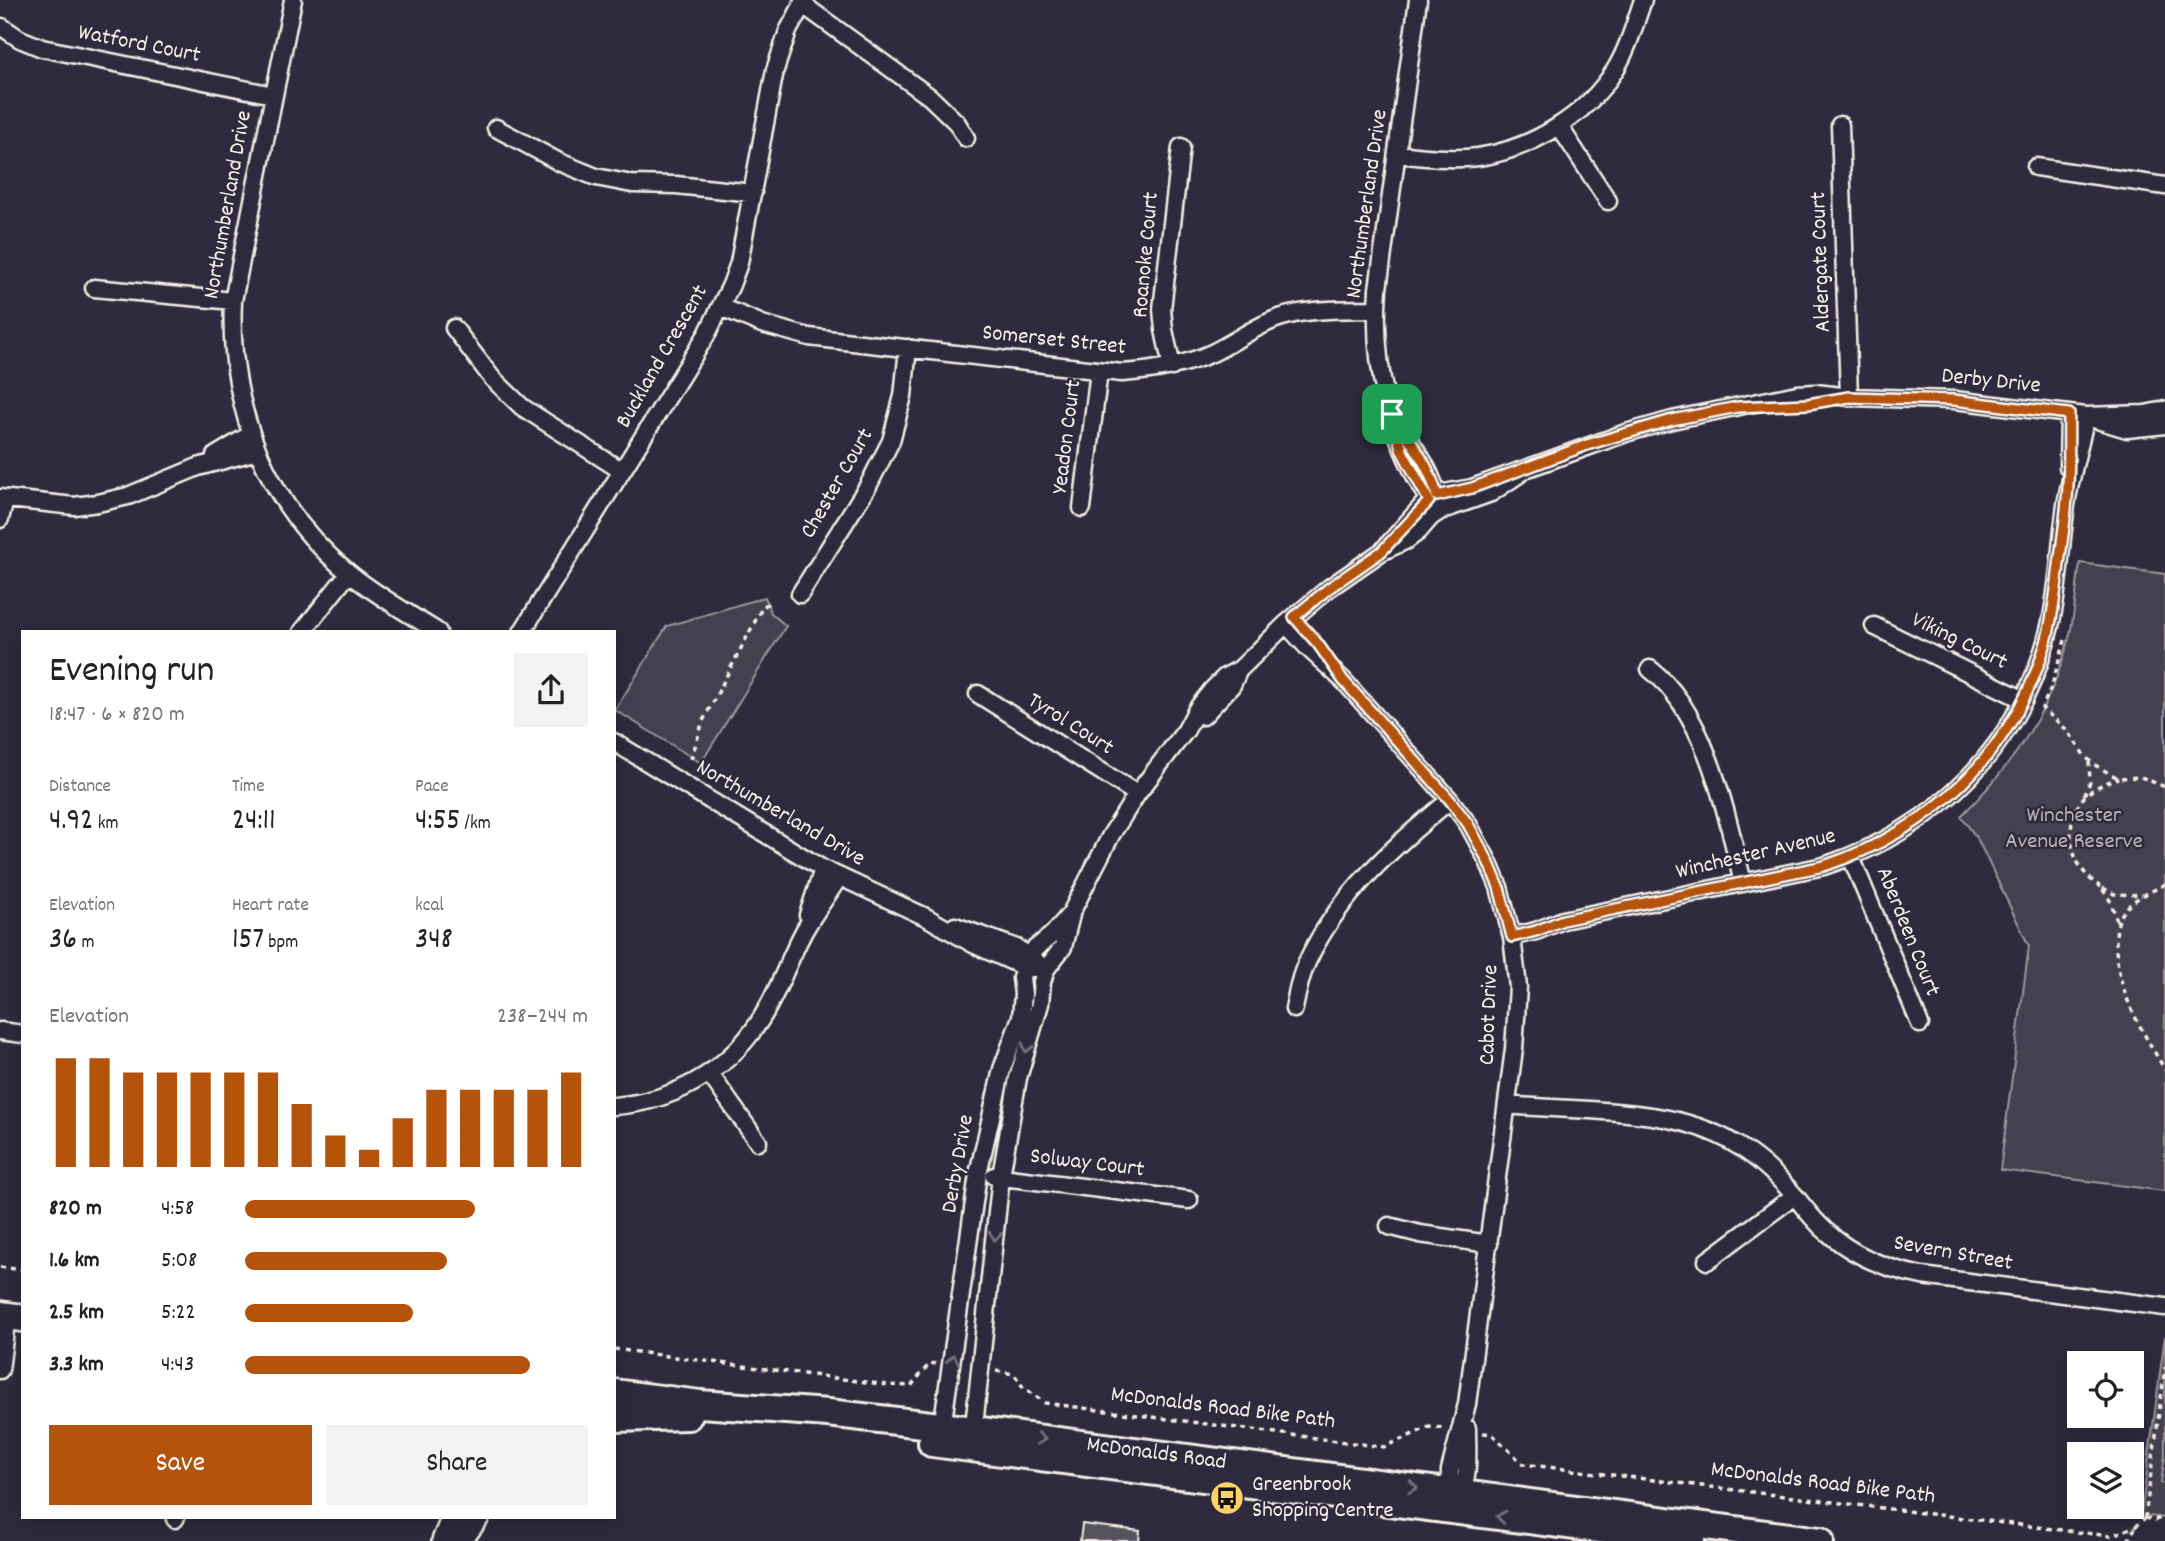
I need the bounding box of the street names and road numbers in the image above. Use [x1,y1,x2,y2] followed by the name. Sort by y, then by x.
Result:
[75,17,203,73] street label: Watford Court
[1338,107,1398,301] street label: Northumberland Drive
[196,108,262,302] street label: Northumberland Drive
[1125,191,1169,319] street label: Roanoke Court
[1803,191,1841,333] street label: Aldergate Court
[609,279,717,435] street label: Buckland Crescent
[981,317,1127,365] street label: Somerset Street
[1940,360,2042,404] street label: Derby Drive
[1045,378,1091,496] street label: Yeadon Court
[793,423,883,545] street label: Chester Court
[1905,605,2013,679] street label: Viking Court
[1020,685,1120,765] street label: Tyrol Court
[689,752,871,876] street label: Northumberland Drive
[1673,821,1839,889] street label: Winchester Avenue
[1866,862,1948,1002] street label: Aberdeen Court
[1472,964,1508,1066] street label: Cabot Drive
[934,1112,984,1216] street label: Derby Drive
[1028,1141,1146,1187] street label: Solway Court
[1891,1227,2015,1281] street label: Severn Street
[1109,1379,1337,1439] street label: McDonalds Road Bike Path
[1085,1428,1228,1479] street label: McDonalds Road
[1709,1454,1937,1514] street label: McDonalds Road Bike Path

